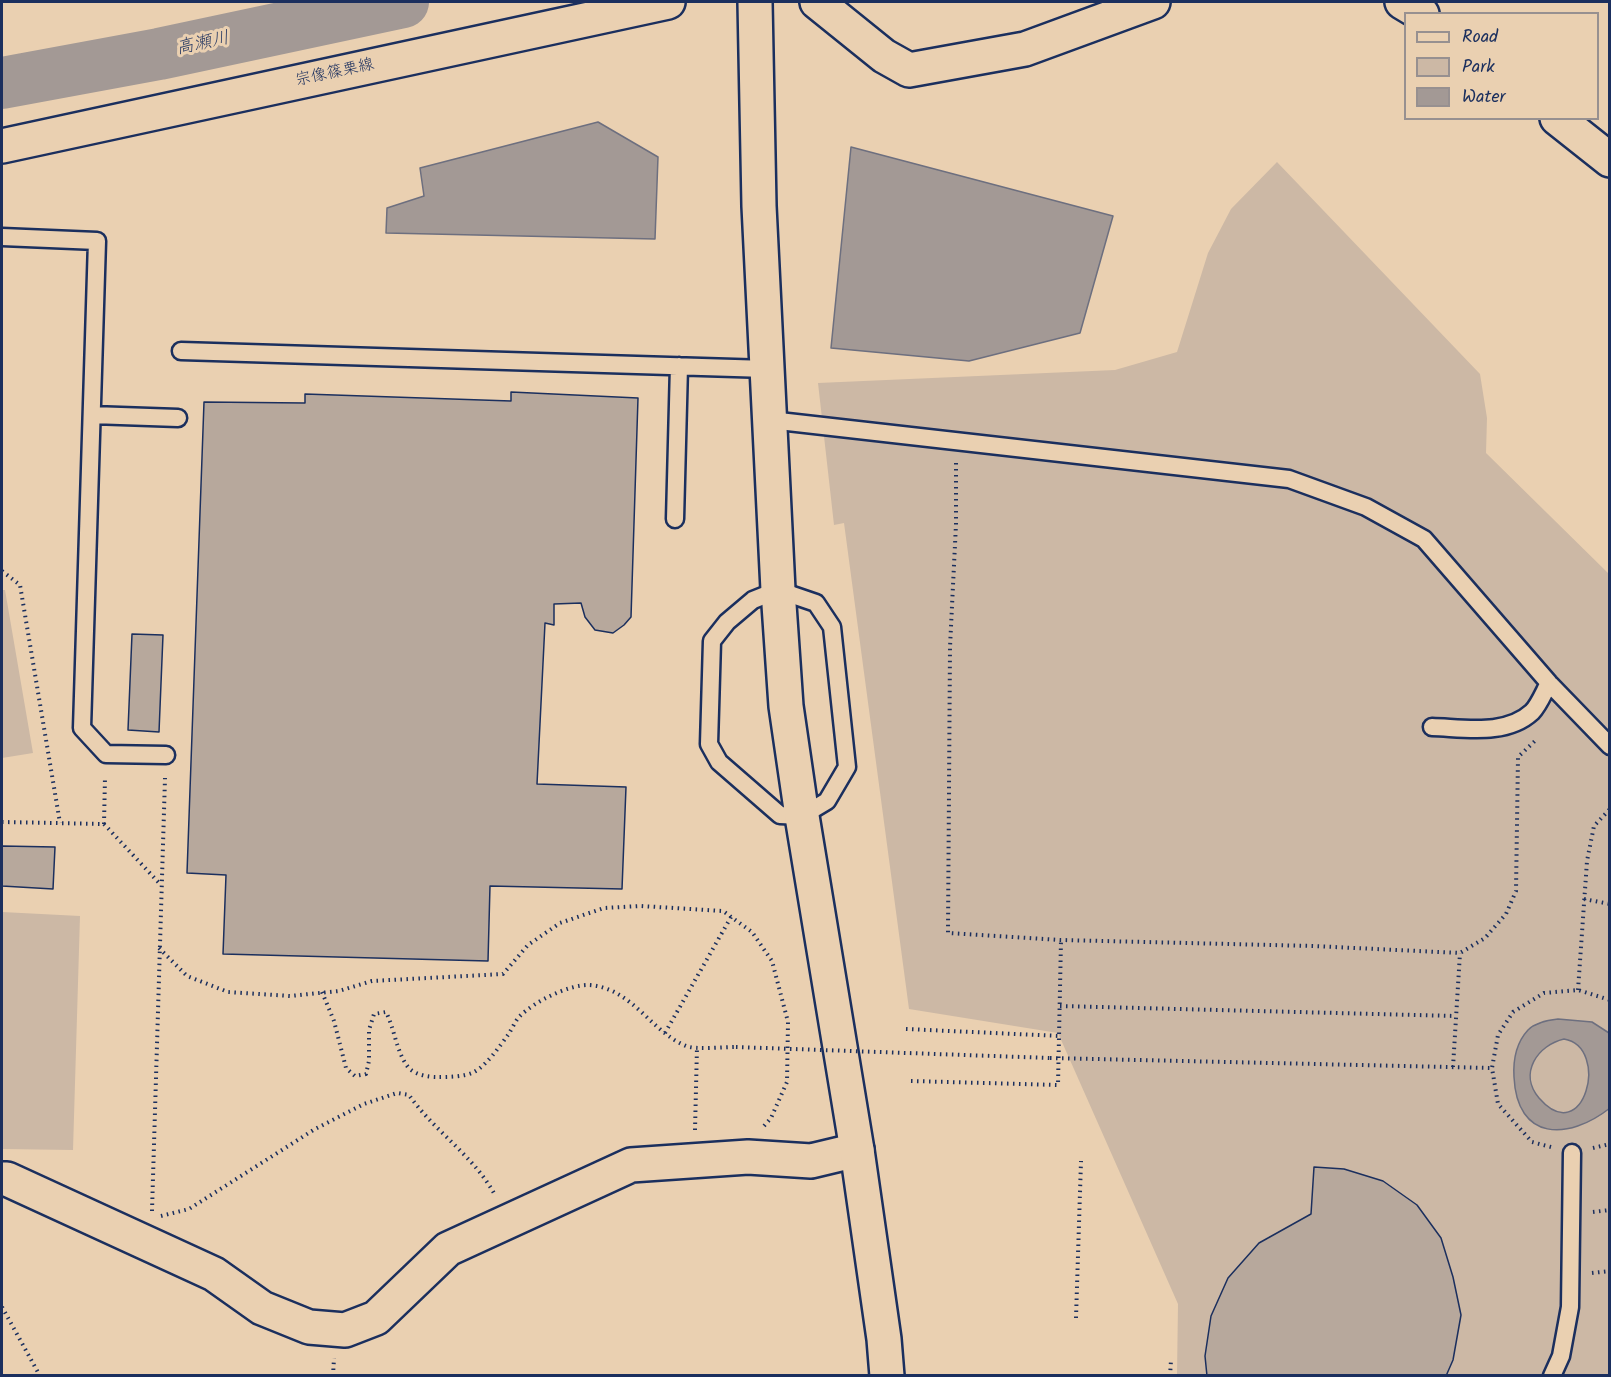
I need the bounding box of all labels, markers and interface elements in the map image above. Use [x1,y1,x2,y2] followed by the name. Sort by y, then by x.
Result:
[1404,12,1599,120] legend
[1462,23,1498,52] text: Road
[174,29,232,61] water label: 高瀬川
[1462,53,1495,82] text: Park
[294,56,376,92] street label: 宗像篠栗線
[1462,83,1506,112] text: Water

